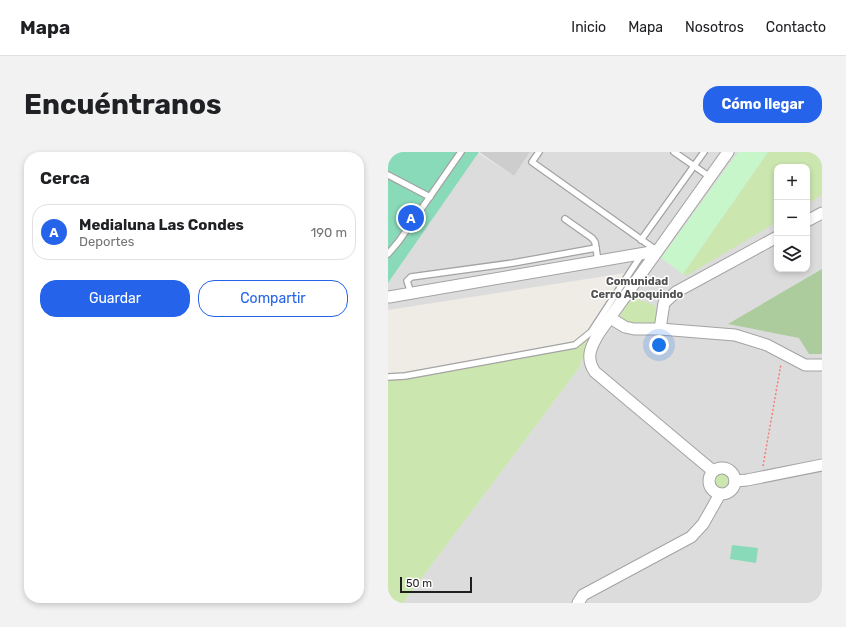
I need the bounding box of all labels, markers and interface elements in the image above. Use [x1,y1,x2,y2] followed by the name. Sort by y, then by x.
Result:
[20,16,70,39] text: Mapa
[571,19,606,36] text: Inicio
[628,19,663,36] text: Mapa
[685,19,744,36] text: Nosotros
[766,19,826,36] text: Contacto
[703,86,822,123] button: Cómo llegar
[24,88,222,121] text: Encuéntranos
[774,164,810,272] map controls
[774,164,810,200] button: +
[40,168,90,188] text: Cerca
[774,200,810,236] button: −
[398,203,424,233] pin: A
[79,216,244,234] text: Medialuna Las Condes
[49,225,59,240] text: A
[311,225,347,240] text: 190 m
[79,234,134,249] text: Deportes
[774,236,810,272] button: layers
[591,275,683,301] district label: Comunidad Cerro Apoquindo
[40,280,190,317] button: Guardar
[198,280,348,317] button: Compartir
[649,335,669,355] your location
[400,575,472,594] scale bar
[406,577,432,590] text: 50 m

